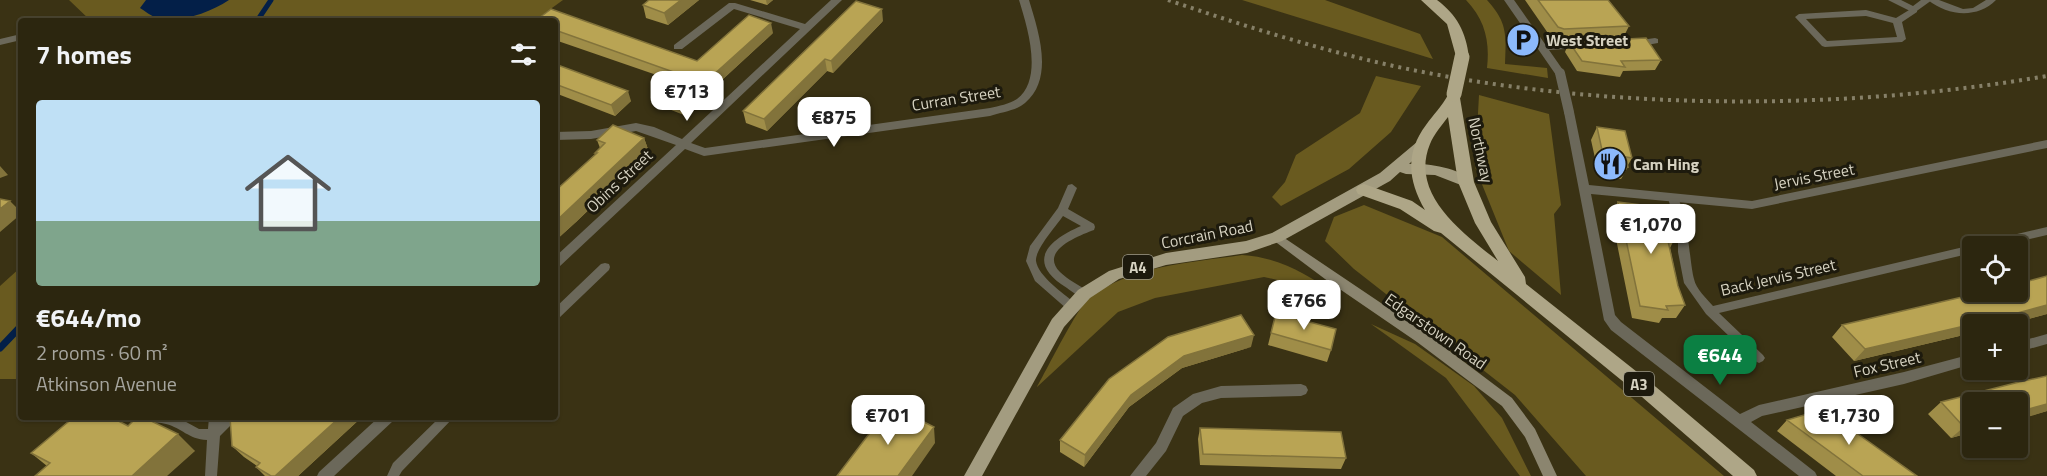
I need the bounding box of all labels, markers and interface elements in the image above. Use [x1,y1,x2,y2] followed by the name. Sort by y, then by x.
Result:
[1505,22,1541,58] parking icon: West Street
[1546,28,1628,52] place label: West Street
[36,35,132,74] text: 7 homes
[507,38,540,71] icon: filters
[651,71,723,122] pin: €713
[665,75,709,106] text: €713
[910,79,1002,117] street label: Curran Street
[798,97,870,148] pin: €875
[812,101,856,132] text: €875
[1462,115,1500,185] street label: Northway
[234,139,342,247] icon: home
[580,144,658,218] street label: Obins Street
[1592,146,1628,182] restaurant icon: Cam Hing
[1633,152,1700,176] place label: Cam Hing
[1772,156,1857,196] street label: Jervis Street
[1602,204,1700,255] pin: €1,070
[1620,208,1682,239] text: €1,070
[1159,213,1255,255] street label: Corcrain Road
[1962,236,2028,458] map controls
[1962,236,2028,302] button: locate
[1718,252,1838,302] street label: Back Jervis Street
[1123,255,1153,279] road number: A4
[1268,280,1340,331] pin: €766
[1282,284,1326,315] text: €766
[1380,287,1492,375] street label: Edgarstown Road
[36,298,141,337] text: €644/mo
[1962,314,2028,380] button: +
[1684,335,1756,386] pin: €644
[36,337,168,368] text: 2 rooms · 60 m²
[1698,339,1742,370] text: €644
[1851,345,1923,383] street label: Fox Street
[36,368,177,399] text: Atkinson Avenue
[1624,372,1654,396] road number: A3
[1962,392,2028,458] button: −
[852,395,924,446] pin: €701
[1800,395,1898,446] pin: €1,730
[866,399,910,430] text: €701
[1818,399,1880,430] text: €1,730

